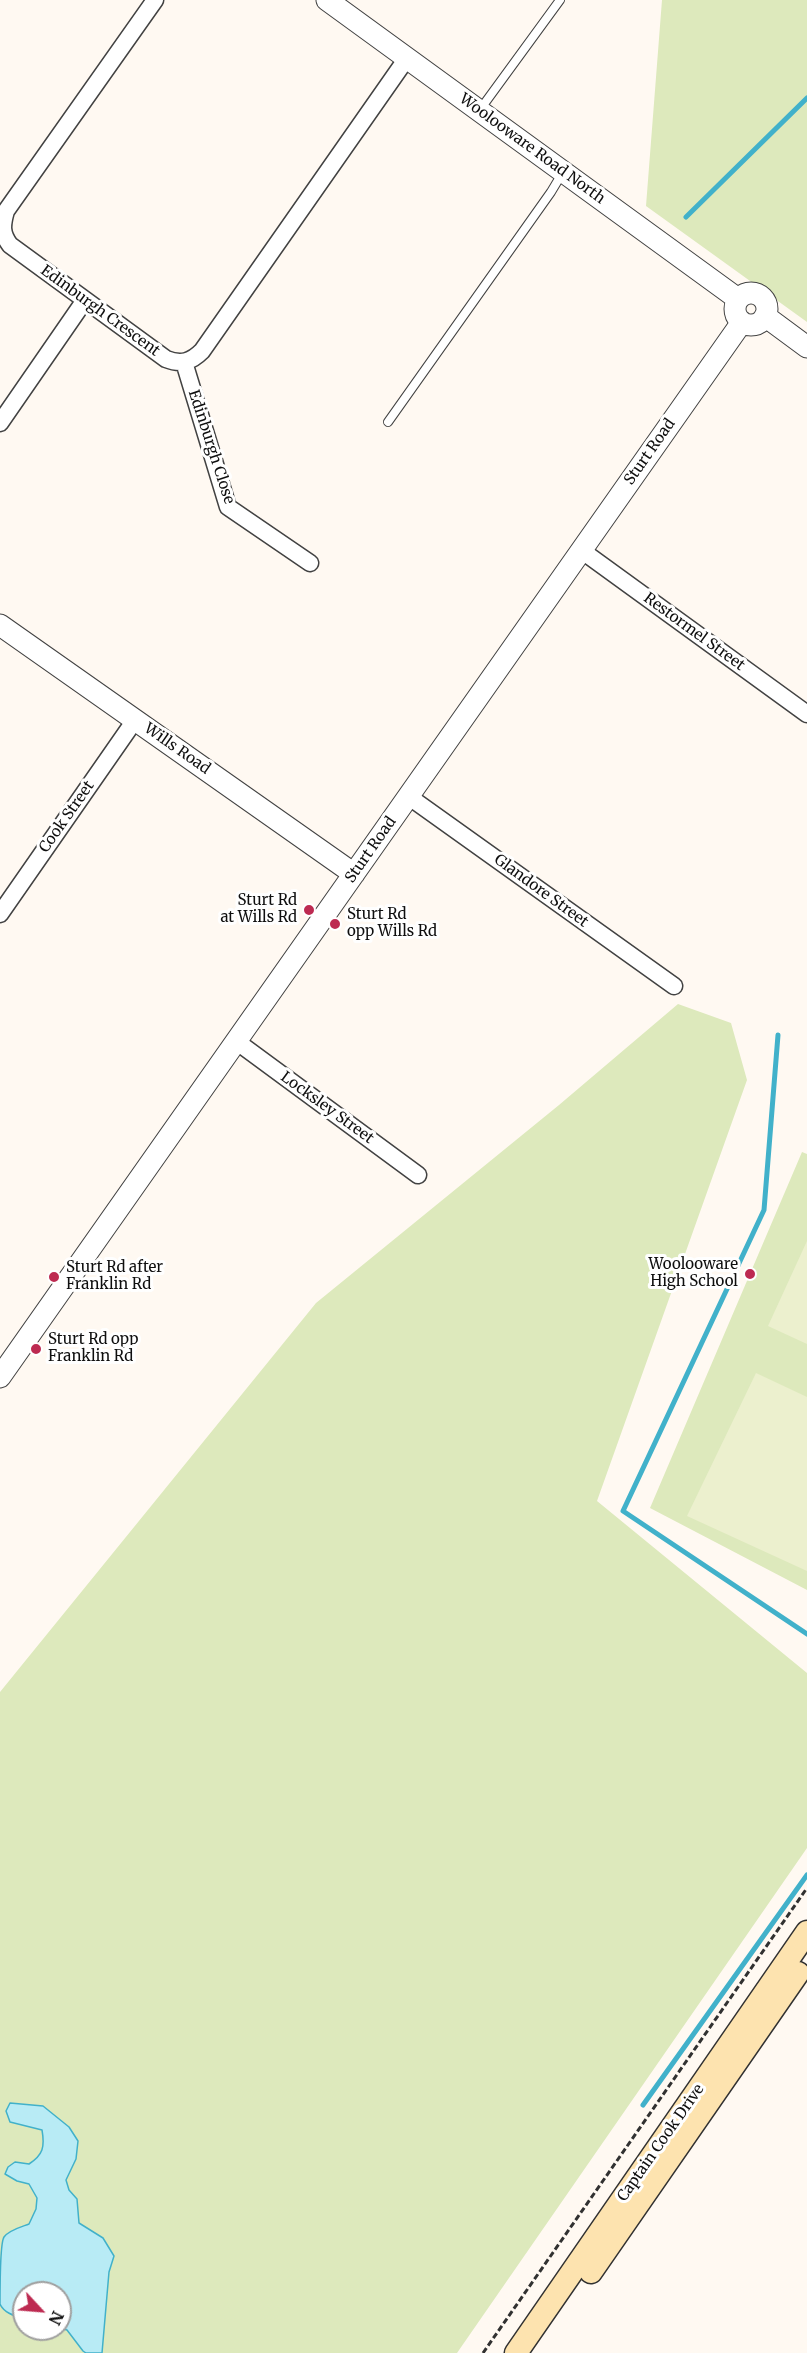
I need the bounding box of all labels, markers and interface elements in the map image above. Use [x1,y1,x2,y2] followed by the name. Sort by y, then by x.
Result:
[456,90,608,208] street label: Woolooware Road North
[37,262,163,360] street label: Edinburgh Crescent
[184,388,238,506] street label: Edinburgh Close
[621,415,679,489] street label: Sturt Road
[640,589,748,675] street label: Restormel Street
[141,720,213,778] street label: Wills Road
[36,778,98,856] street label: Cook Street
[342,813,400,887] street label: Sturt Road
[490,851,592,931] street label: Glandore Street
[220,892,297,927] place label: Sturt Rd at Wills Rd
[302,903,316,917] marker: Sturt Rd at Wills Rd
[347,906,437,941] place label: Sturt Rd opp Wills Rd
[328,917,342,931] marker: Sturt Rd opp Wills Rd
[277,1068,377,1148] street label: Locksley Street
[649,1256,738,1291] place label: Woolooware High School
[66,1259,163,1294] place label: Sturt Rd after Franklin Rd
[743,1267,757,1281] marker: Woolooware High School
[47,1270,61,1284] marker: Sturt Rd after Franklin Rd
[48,1331,138,1366] place label: Sturt Rd opp Franklin Rd
[29,1342,43,1356] marker: Sturt Rd opp Franklin Rd
[614,2081,708,2205] street label: Captain Cook Drive
[12,2281,72,2341] north arrow
[45,2308,68,2328] text: N

